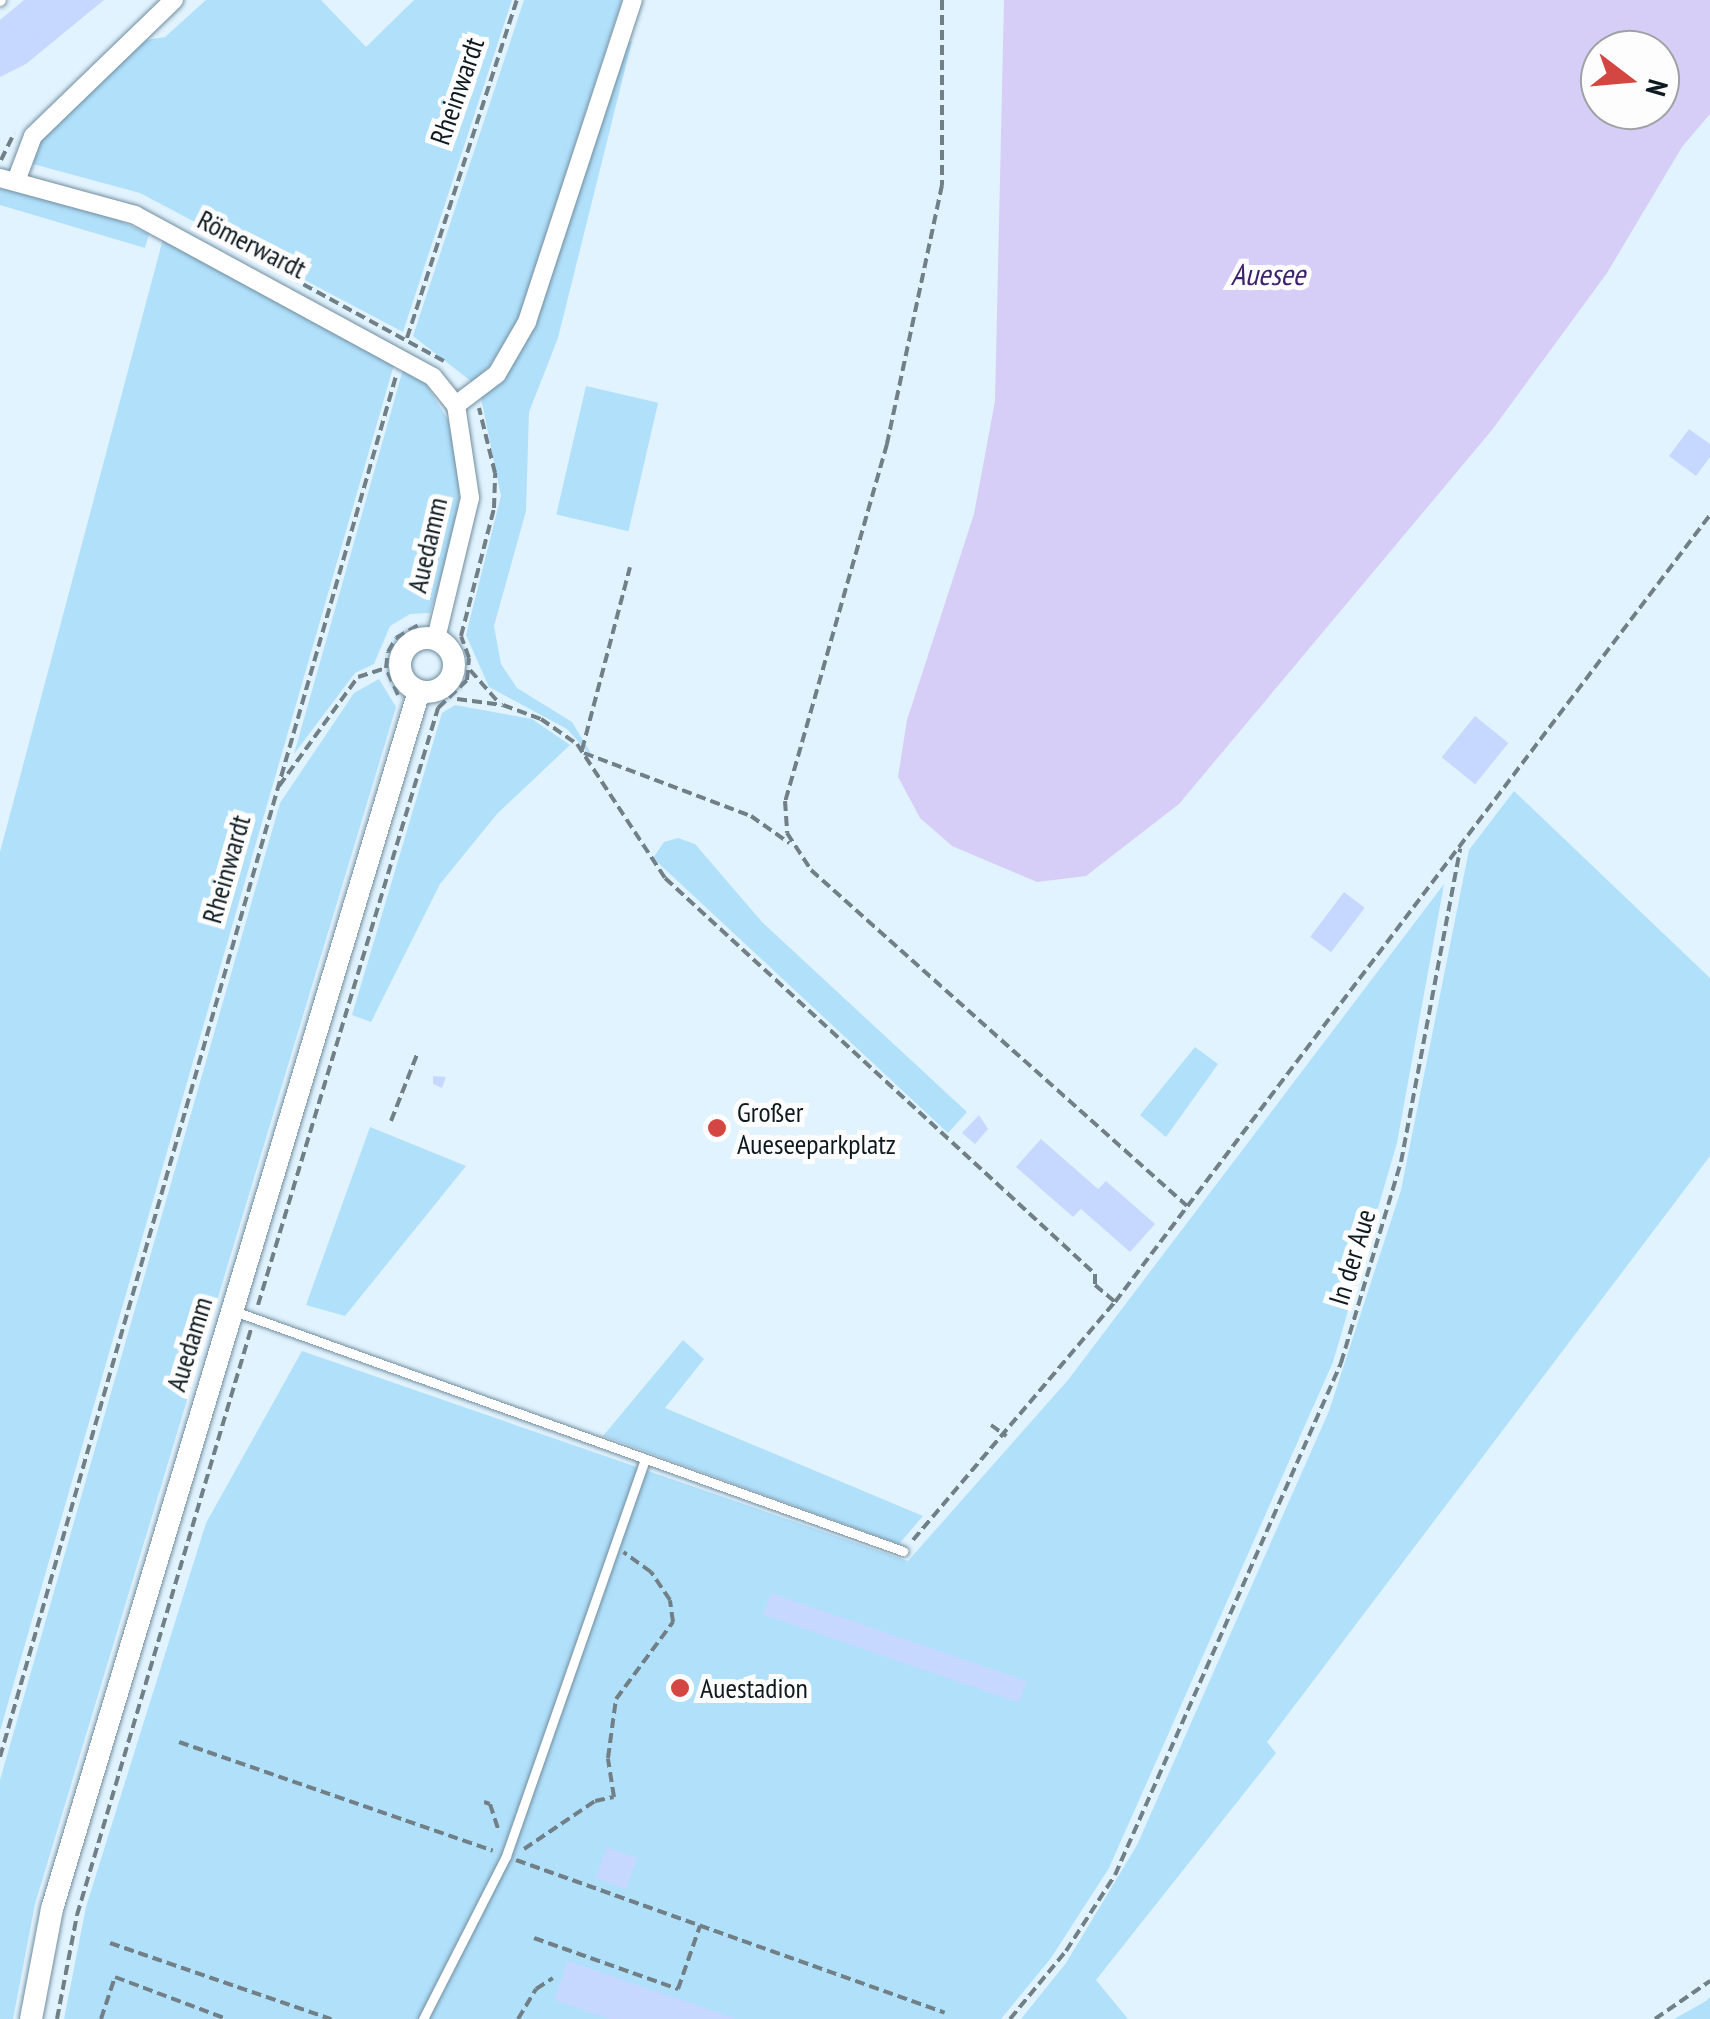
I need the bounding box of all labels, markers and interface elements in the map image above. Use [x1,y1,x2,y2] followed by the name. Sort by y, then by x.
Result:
[1580,30,1680,130] north arrow
[423,33,491,149] street label: Rheinwardt
[1638,75,1677,100] text: N
[192,202,312,286] street label: Römerwardt
[1231,256,1305,292] water label: Auesee
[400,494,454,596] street label: Auedamm
[195,811,257,927] street label: Rheinwardt
[737,1095,896,1161] place label: Großer Aueseeparkplatz
[706,1117,728,1139] marker: Großer Aueseeparkplatz
[1321,1205,1383,1309] street label: In der Aue
[159,1293,219,1395] street label: Auedamm
[700,1671,808,1705] place label: Auestadion
[669,1677,691,1699] marker: Auestadion

